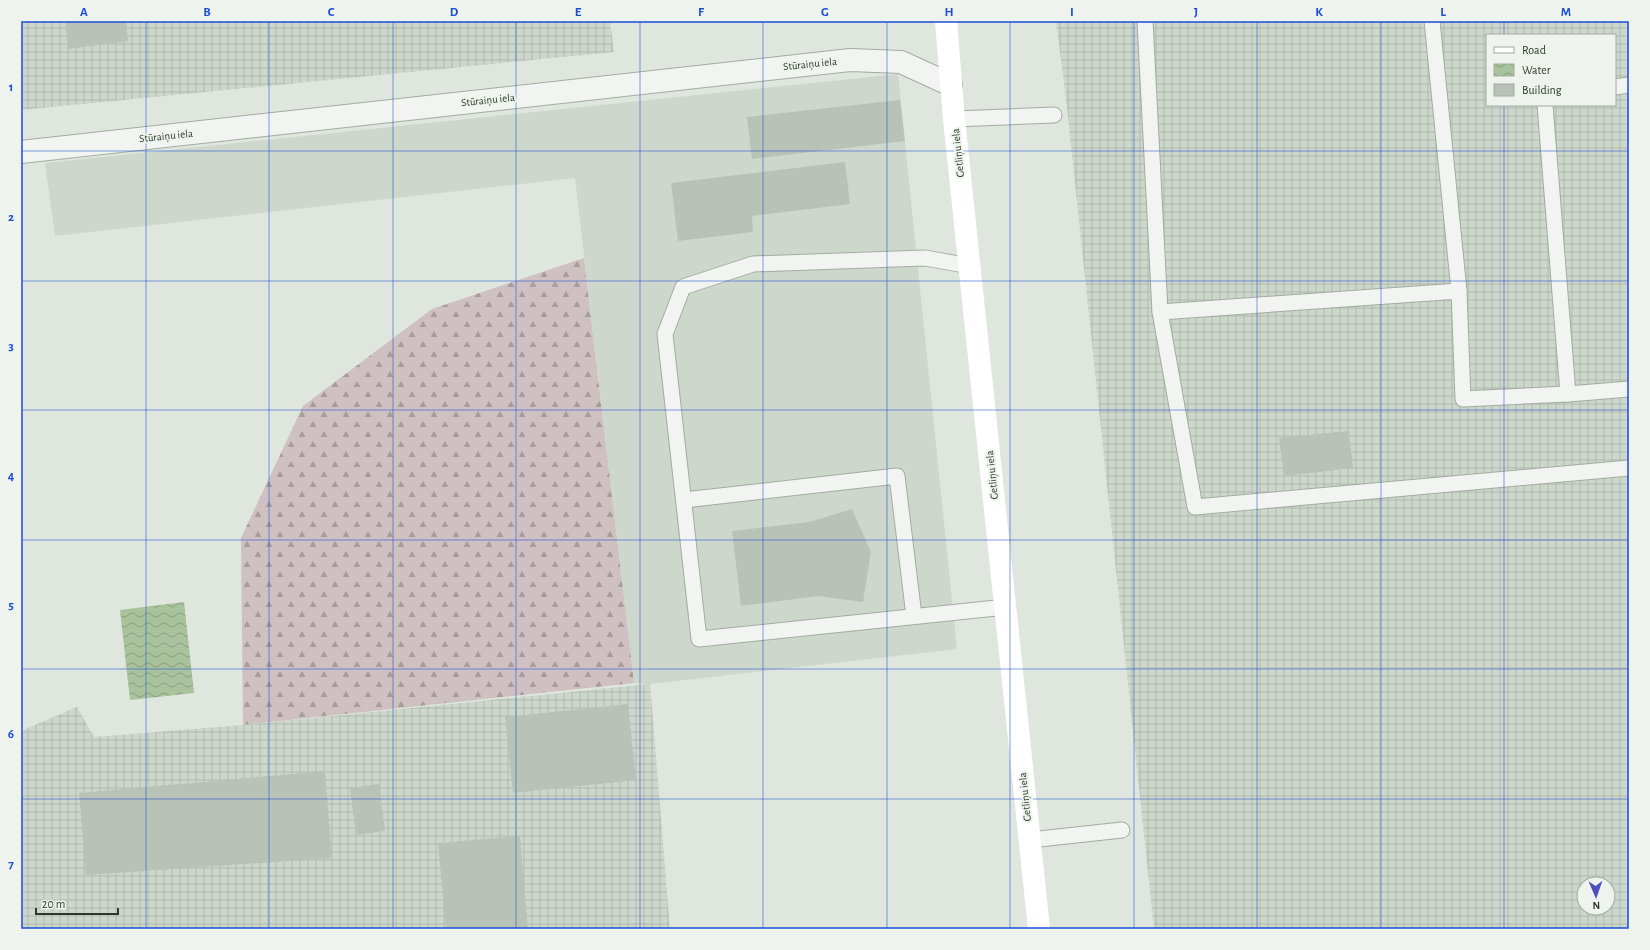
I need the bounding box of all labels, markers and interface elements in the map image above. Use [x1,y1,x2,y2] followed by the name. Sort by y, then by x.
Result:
[80,6,88,19] text: A
[203,6,211,19] text: B
[328,6,335,19] text: C
[450,6,459,19] text: D
[575,6,582,19] text: E
[698,6,705,19] text: F
[821,6,829,19] text: G
[944,6,954,19] text: H
[1070,6,1074,19] text: I
[1194,6,1198,19] text: J
[1315,6,1323,19] text: K
[1440,6,1446,19] text: L
[1561,6,1571,19] text: M
[1486,34,1616,106] legend
[1522,44,1546,56] text: Road
[783,56,838,73] street label: Stūraiņu iela
[1522,64,1551,76] text: Water
[9,81,13,94] text: 1
[1522,84,1562,96] text: Building
[461,92,516,109] street label: Stūraiņu iela
[139,128,194,145] street label: Stūraiņu iela
[950,128,967,178] street label: Getliņu iela
[8,211,14,224] text: 2
[8,340,14,353] text: 3
[984,450,1001,500] street label: Getliņu iela
[8,470,15,483] text: 4
[8,599,14,612] text: 5
[8,728,14,741] text: 6
[1017,772,1034,822] street label: Getliņu iela
[8,858,14,871] text: 7
[1576,876,1616,916] north arrow
[36,890,118,916] scale bar
[42,898,65,910] text: 20 m
[1592,900,1600,911] text: N

